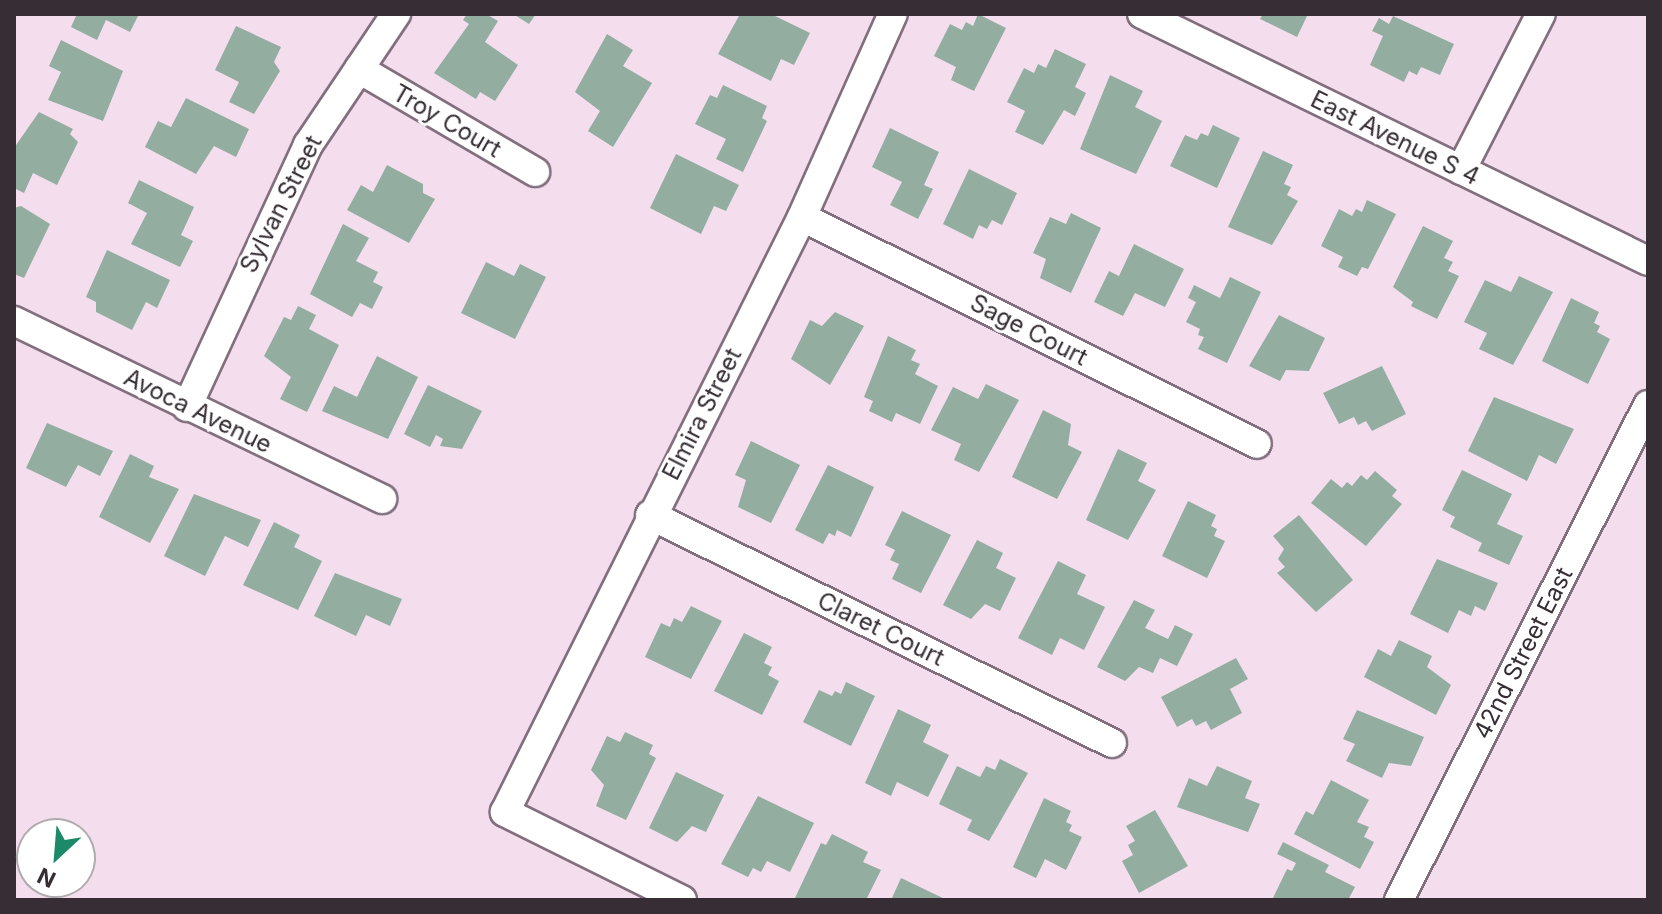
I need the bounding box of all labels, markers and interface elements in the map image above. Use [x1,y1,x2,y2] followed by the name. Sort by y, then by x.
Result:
[388,78,506,164] street label: Troy Court
[1306,85,1484,191] street label: East Avenue S 4
[234,130,328,278] street label: Sylvan Street
[966,288,1092,372] street label: Sage Court
[656,343,748,485] street label: Elmira Street
[119,363,277,459] street label: Avoca Avenue
[1467,562,1579,744] street label: 42nd Street East
[813,586,949,672] street label: Claret Court
[16,818,96,898] north arrow
[33,862,60,893] text: N

